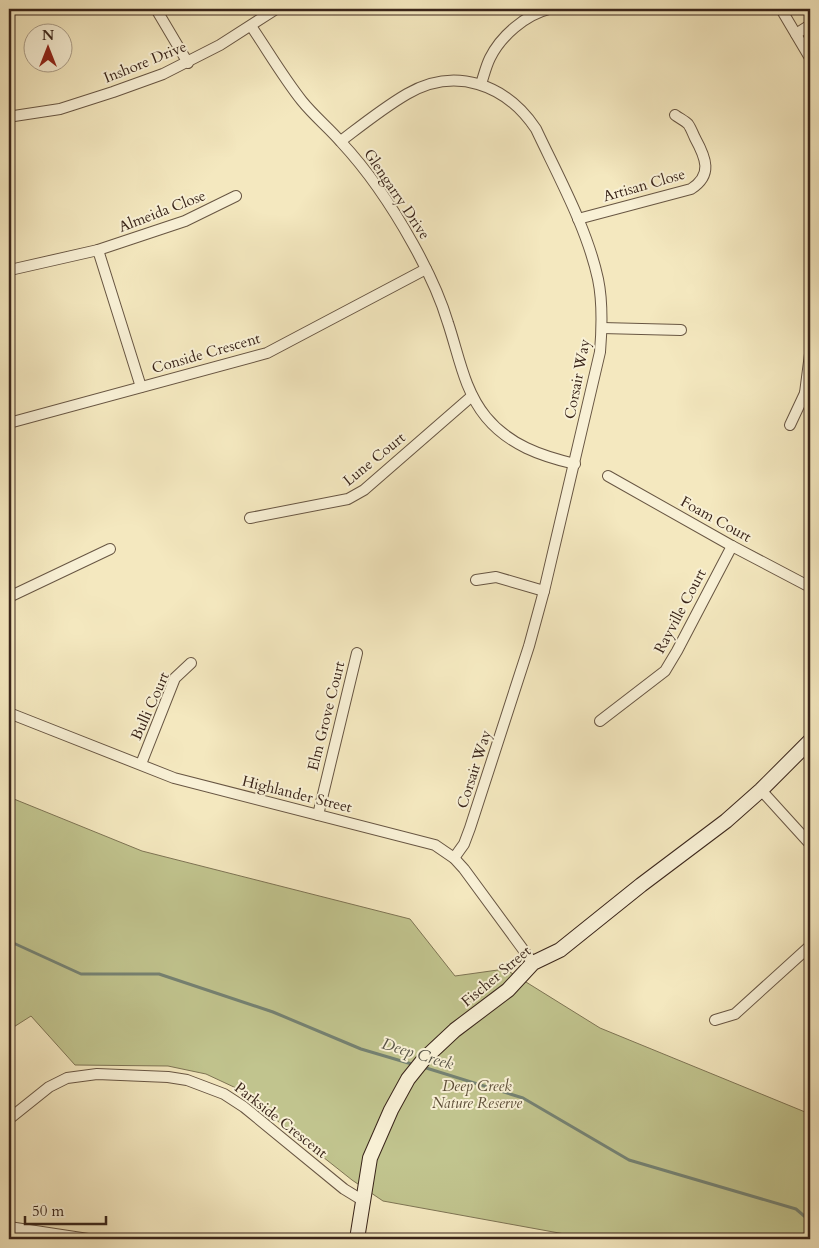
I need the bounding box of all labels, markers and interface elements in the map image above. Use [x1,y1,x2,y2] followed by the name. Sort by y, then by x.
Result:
[22,22,72,72] north arrow
[42,26,54,45] text: N
[101,36,190,88] street label: Inshore Drive
[359,145,435,243] street label: Glengarry Drive
[601,164,687,206] street label: Artisan Close
[116,185,209,237] street label: Almeida Close
[149,328,263,378] street label: Conside Crescent
[559,337,595,421] street label: Corsair Way
[339,428,410,490] street label: Lune Court
[677,491,755,547] street label: Foam Court
[649,565,711,657] street label: Rayville Court
[303,659,349,773] street label: Elm Grove Court
[126,669,174,743] street label: Bulli Court
[452,727,496,811] street label: Corsair Way
[240,771,354,817] street label: Highlander Street
[457,941,535,1011] street label: Fischer Street
[379,1033,456,1075] water label: Deep Creek
[432,1076,522,1113] park label: Deep Creek Nature Reserve
[230,1077,332,1163] street label: Parkside Crescent
[25,1193,106,1225] scale bar
[32,1201,64,1221] text: 50 m

